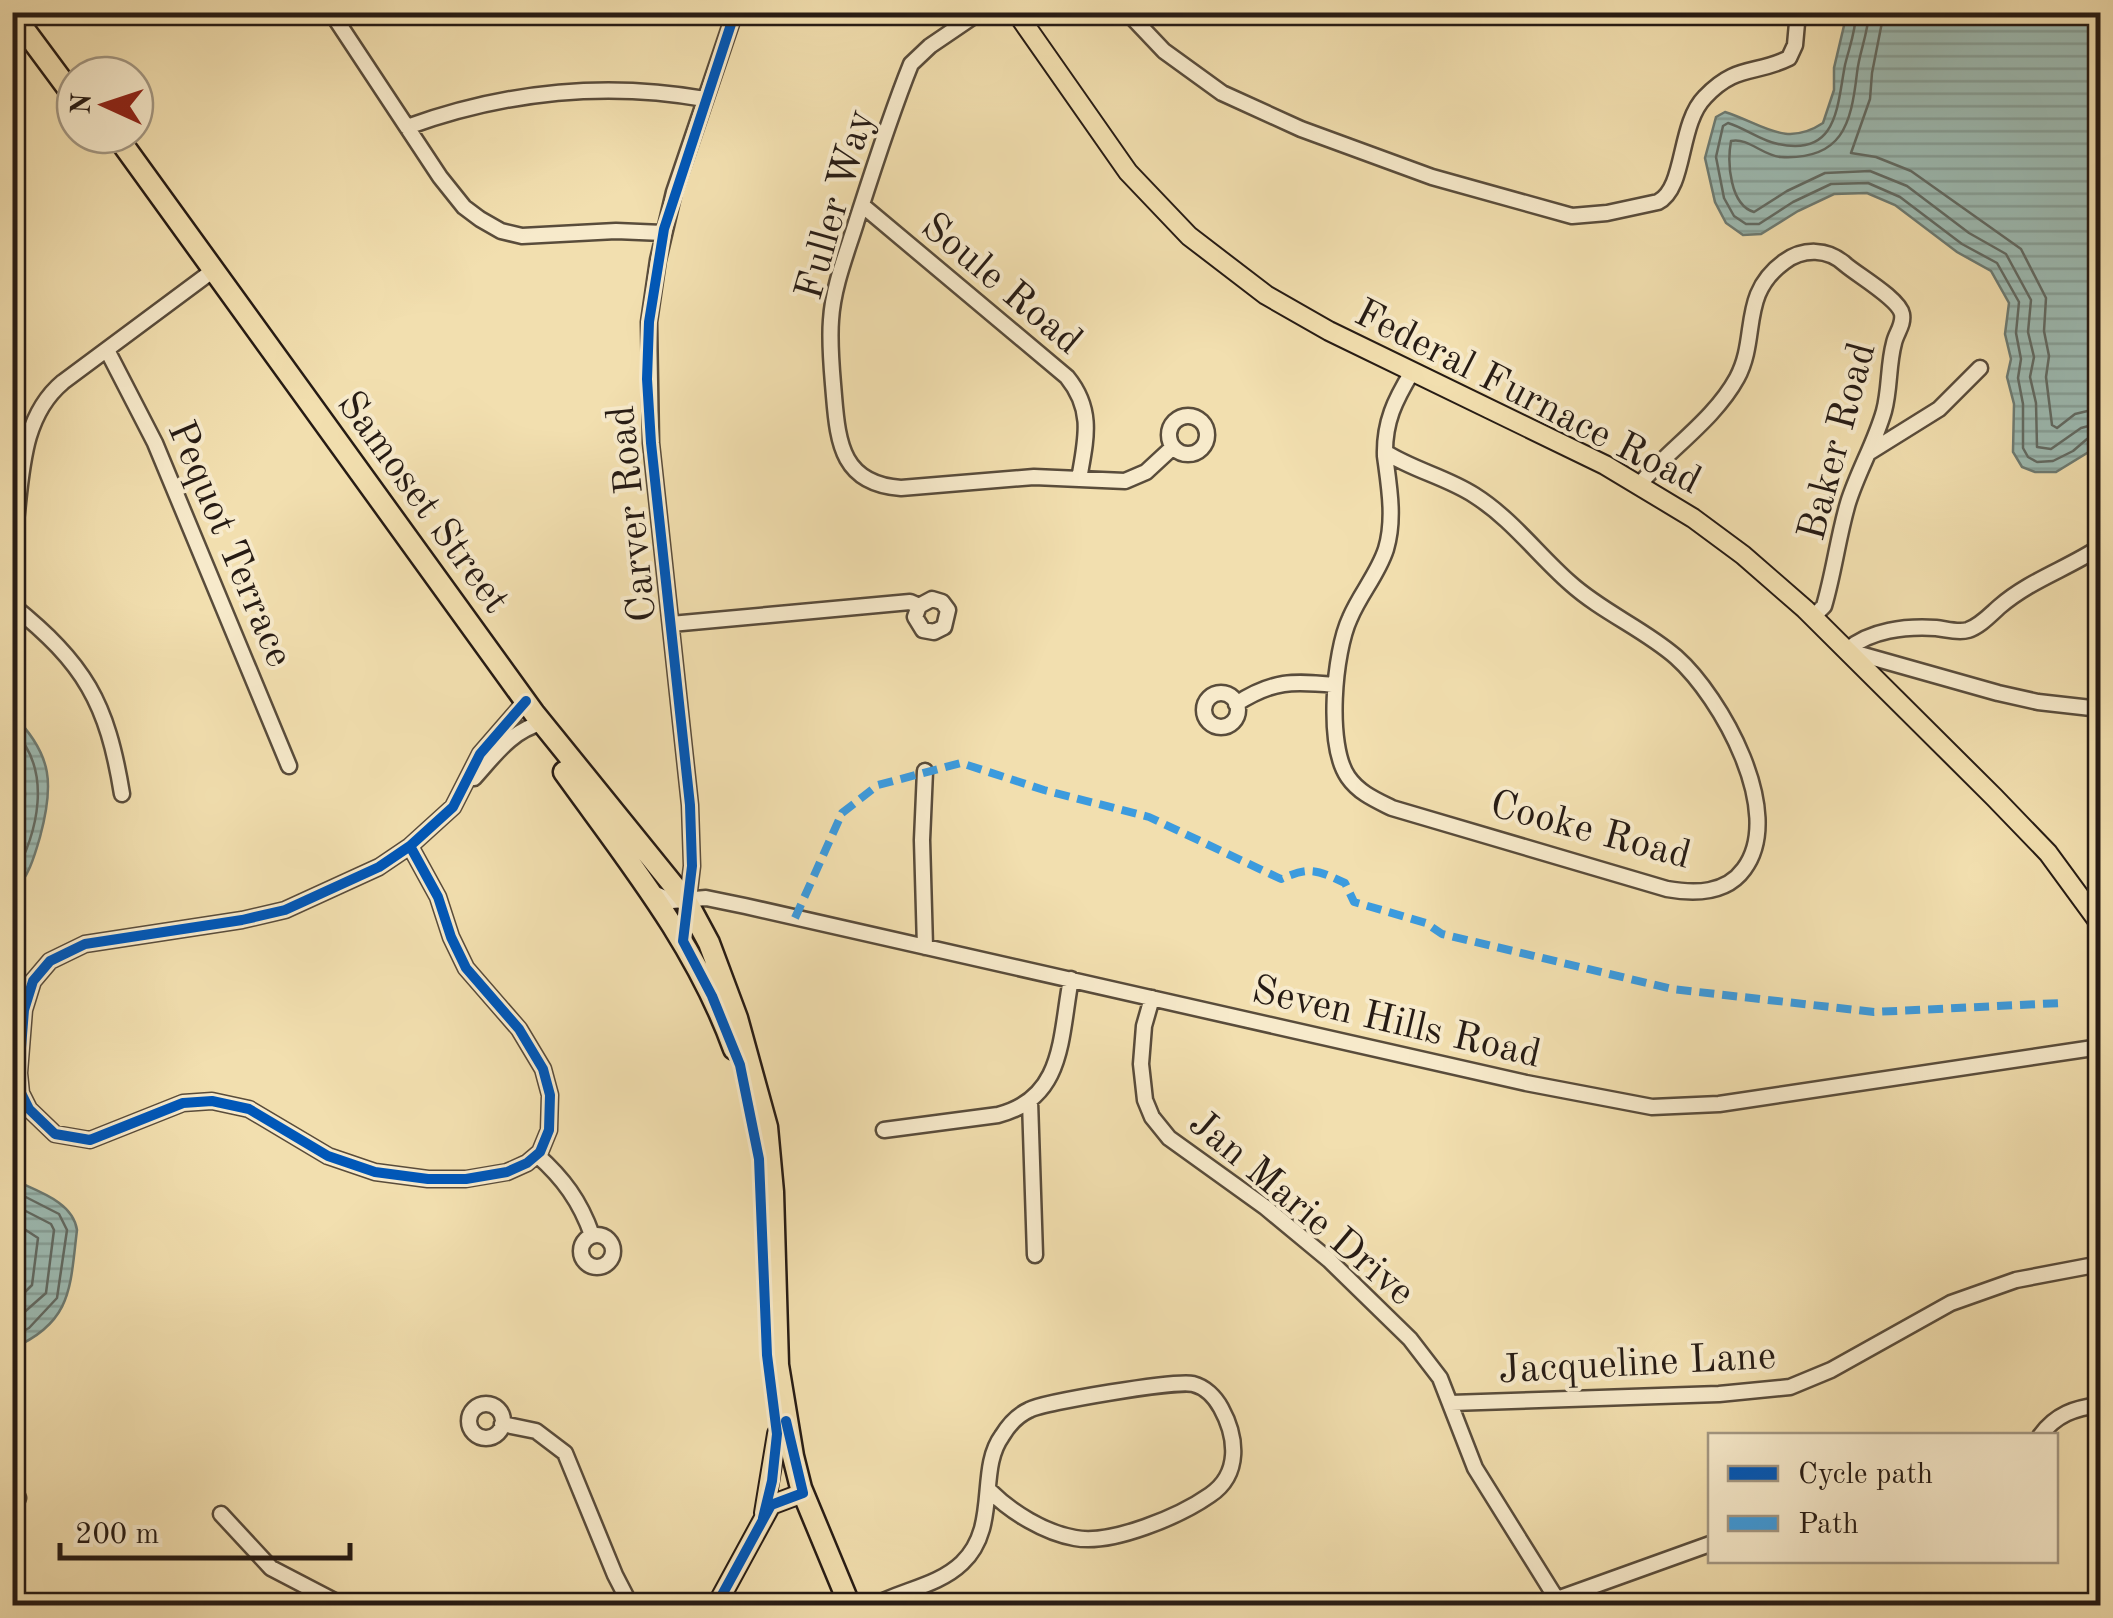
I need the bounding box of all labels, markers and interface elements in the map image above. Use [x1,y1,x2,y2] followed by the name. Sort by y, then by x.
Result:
[55,55,155,155] north arrow
[68,92,98,115] text: N
[791,105,883,305] street label: Fuller Way
[913,207,1088,363] street label: Soule Road
[1348,294,1707,503] street label: Federal Furnace Road
[1793,339,1884,545] street label: Baker Road
[328,385,515,622] street label: Samoset Street
[603,403,665,624] street label: Carver Road
[159,416,298,673] street label: Pequot Terrace
[1485,786,1695,878] street label: Cooke Road
[1248,971,1544,1077] street label: Seven Hills Road
[1180,1104,1421,1314] street label: Jan Marie Drive
[1497,1338,1777,1392] street label: Jacqueline Lane
[1708,1433,2058,1563] legend
[1798,1460,1933,1490] text: Cycle path
[60,1498,350,1560] scale bar
[1798,1510,1859,1540] text: Path
[75,1520,159,1550] text: 200 m

